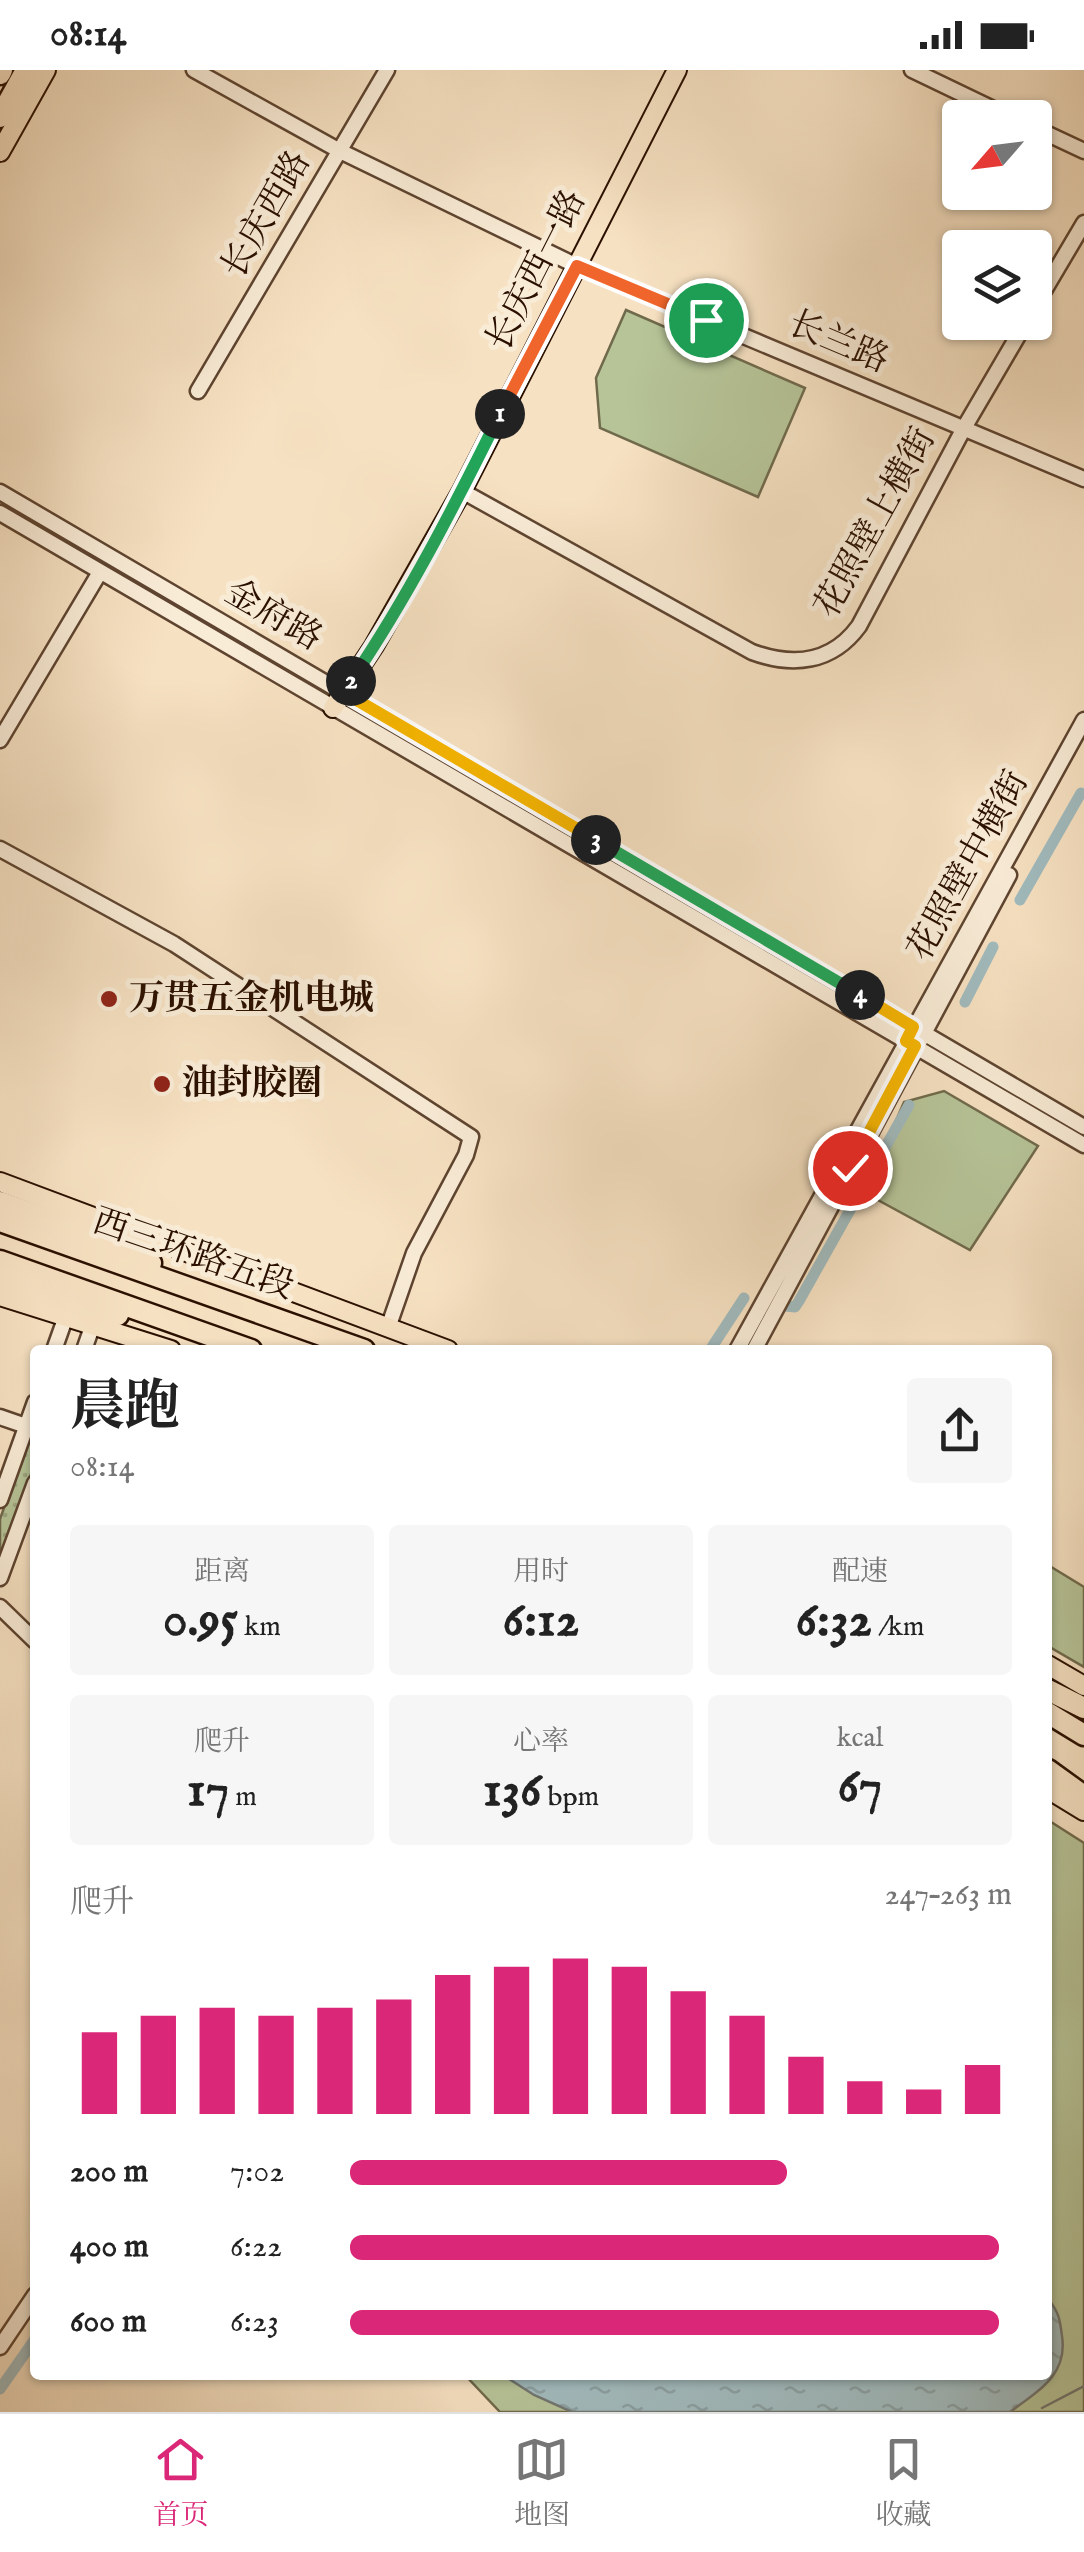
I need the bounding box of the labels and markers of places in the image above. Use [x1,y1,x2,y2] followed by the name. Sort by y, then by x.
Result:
[664,278,749,363] pin
[475,389,525,439] pin: 1
[326,656,376,706] pin: 2
[571,815,621,865] pin: 3
[835,970,885,1020] pin: 4
[129,977,374,1022] place label: 万贯五金机电城
[98,988,120,1010] marker: 万贯五金机电城
[182,1062,322,1107] place label: 油封胶圈
[151,1073,173,1095] marker: 油封胶圈
[808,1126,893,1211] pin

